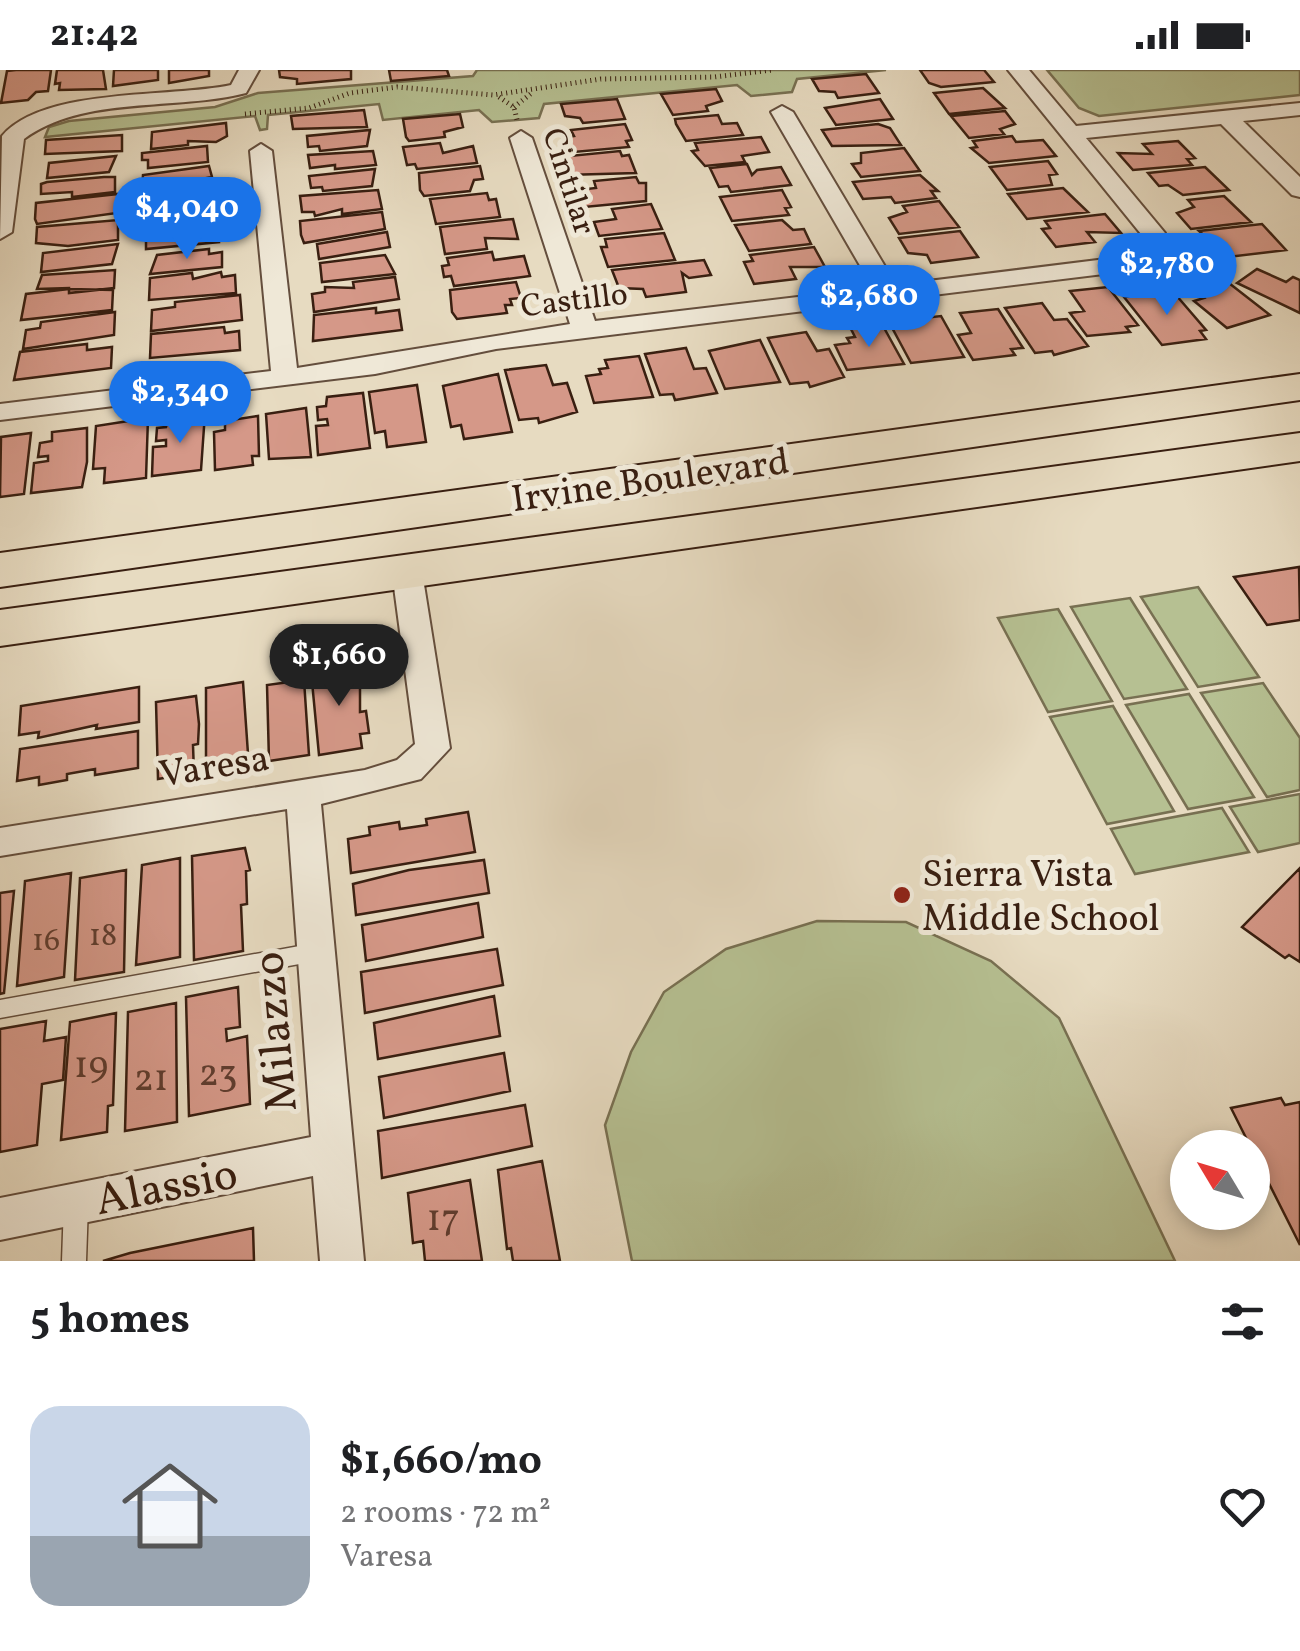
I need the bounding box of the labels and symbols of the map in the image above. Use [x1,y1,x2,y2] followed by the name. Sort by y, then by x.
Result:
[529,123,605,241] street label: Cintilar
[106,177,268,262] pin: $4,040
[1086,233,1248,318] pin: $2,780
[788,265,950,350] pin: $2,680
[518,274,630,330] street label: Castillo
[99,361,261,446] pin: $2,340
[508,437,793,528] street label: Irvine Boulevard
[258,624,420,709] pin: $1,660
[156,734,273,803] street label: Varesa
[922,850,1160,947] place label: Sierra Vista Middle School
[891,884,913,906] marker: Sierra Vista Middle School
[89,915,117,959] house number: 18
[32,920,60,964] house number: 16
[239,949,316,1114] street label: Milazzo
[74,1041,108,1094] house number: 19
[199,1049,237,1102] house number: 23
[133,1054,169,1107] house number: 21
[1170,1130,1270,1230] north arrow
[90,1145,243,1234] street label: Alassio
[426,1194,460,1247] house number: 17

